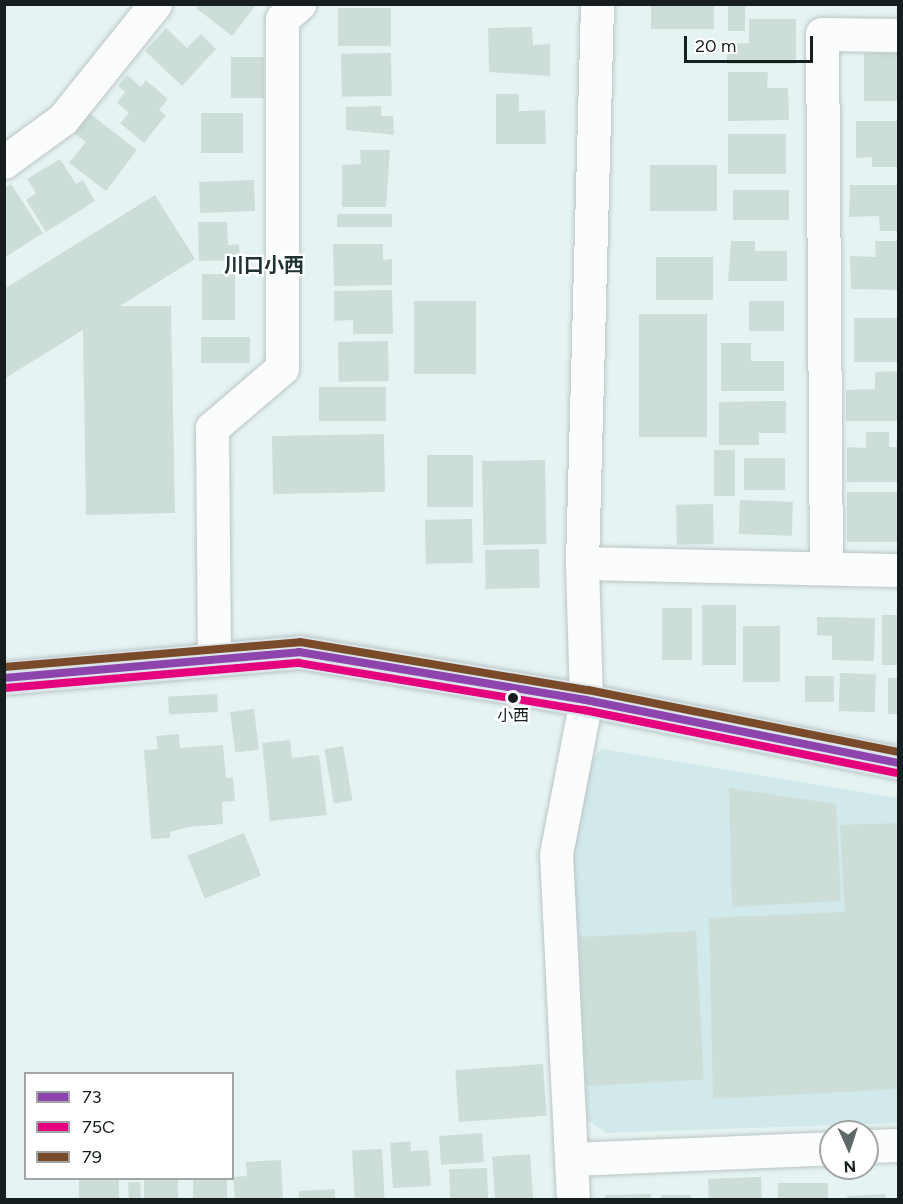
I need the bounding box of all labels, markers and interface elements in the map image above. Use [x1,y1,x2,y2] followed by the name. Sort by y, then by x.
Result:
[687,24,816,62] scale bar
[695,35,736,57] text: 20 m
[224,253,304,277] district label: 川口小西
[507,692,519,704] marker: 小西
[497,706,529,726] place label: 小西
[24,1072,234,1180] legend
[82,1086,101,1108] text: 73
[82,1116,115,1138] text: 75C
[819,1120,879,1180] north arrow
[82,1146,102,1168] text: 79
[843,1157,857,1176] text: N

